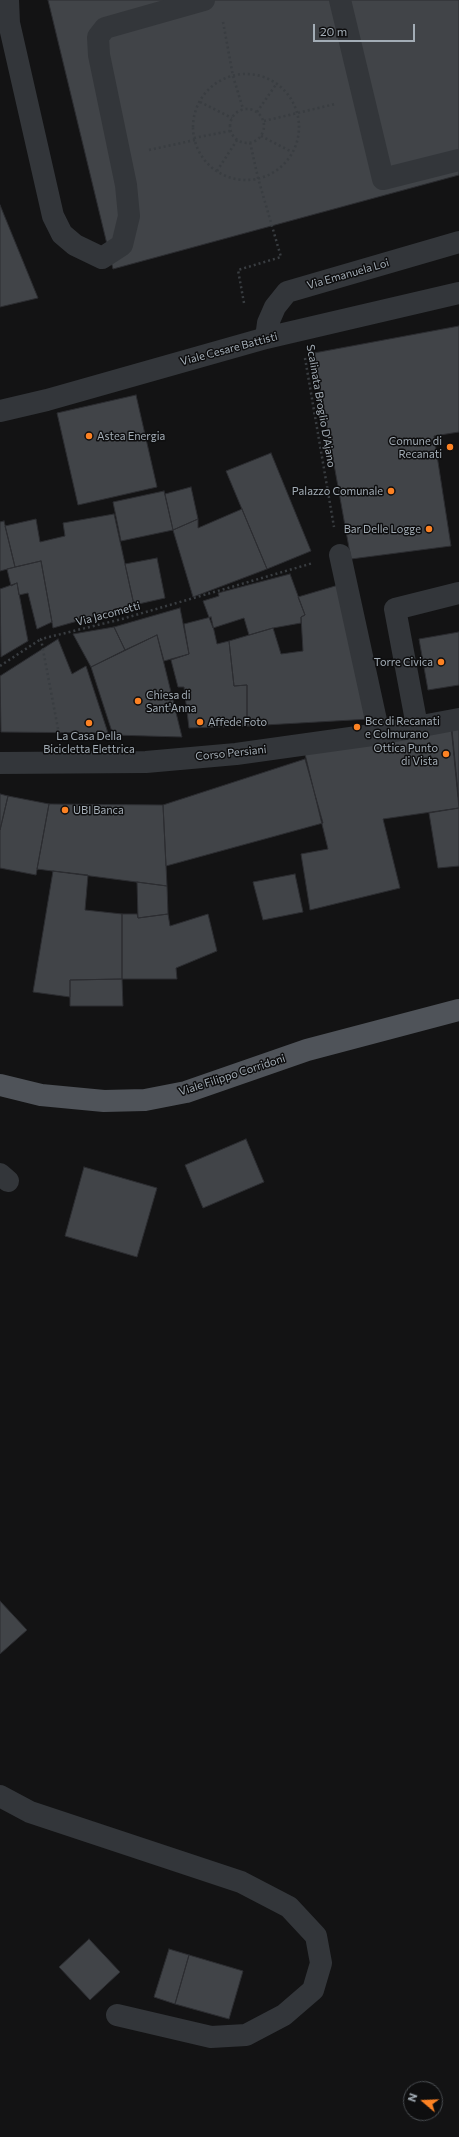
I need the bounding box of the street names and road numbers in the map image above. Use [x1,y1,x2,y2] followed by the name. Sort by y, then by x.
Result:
[305,256,391,292] street label: Via Emanuela Loi
[179,330,279,368] street label: Viale Cesare Battisti
[304,344,338,468] street label: Scalinata Broglio D'Ajano
[74,599,142,629] street label: Via Jacometti
[195,743,267,763] street label: Corso Persiani
[177,1052,287,1098] street label: Viale Filippo Corridoni

